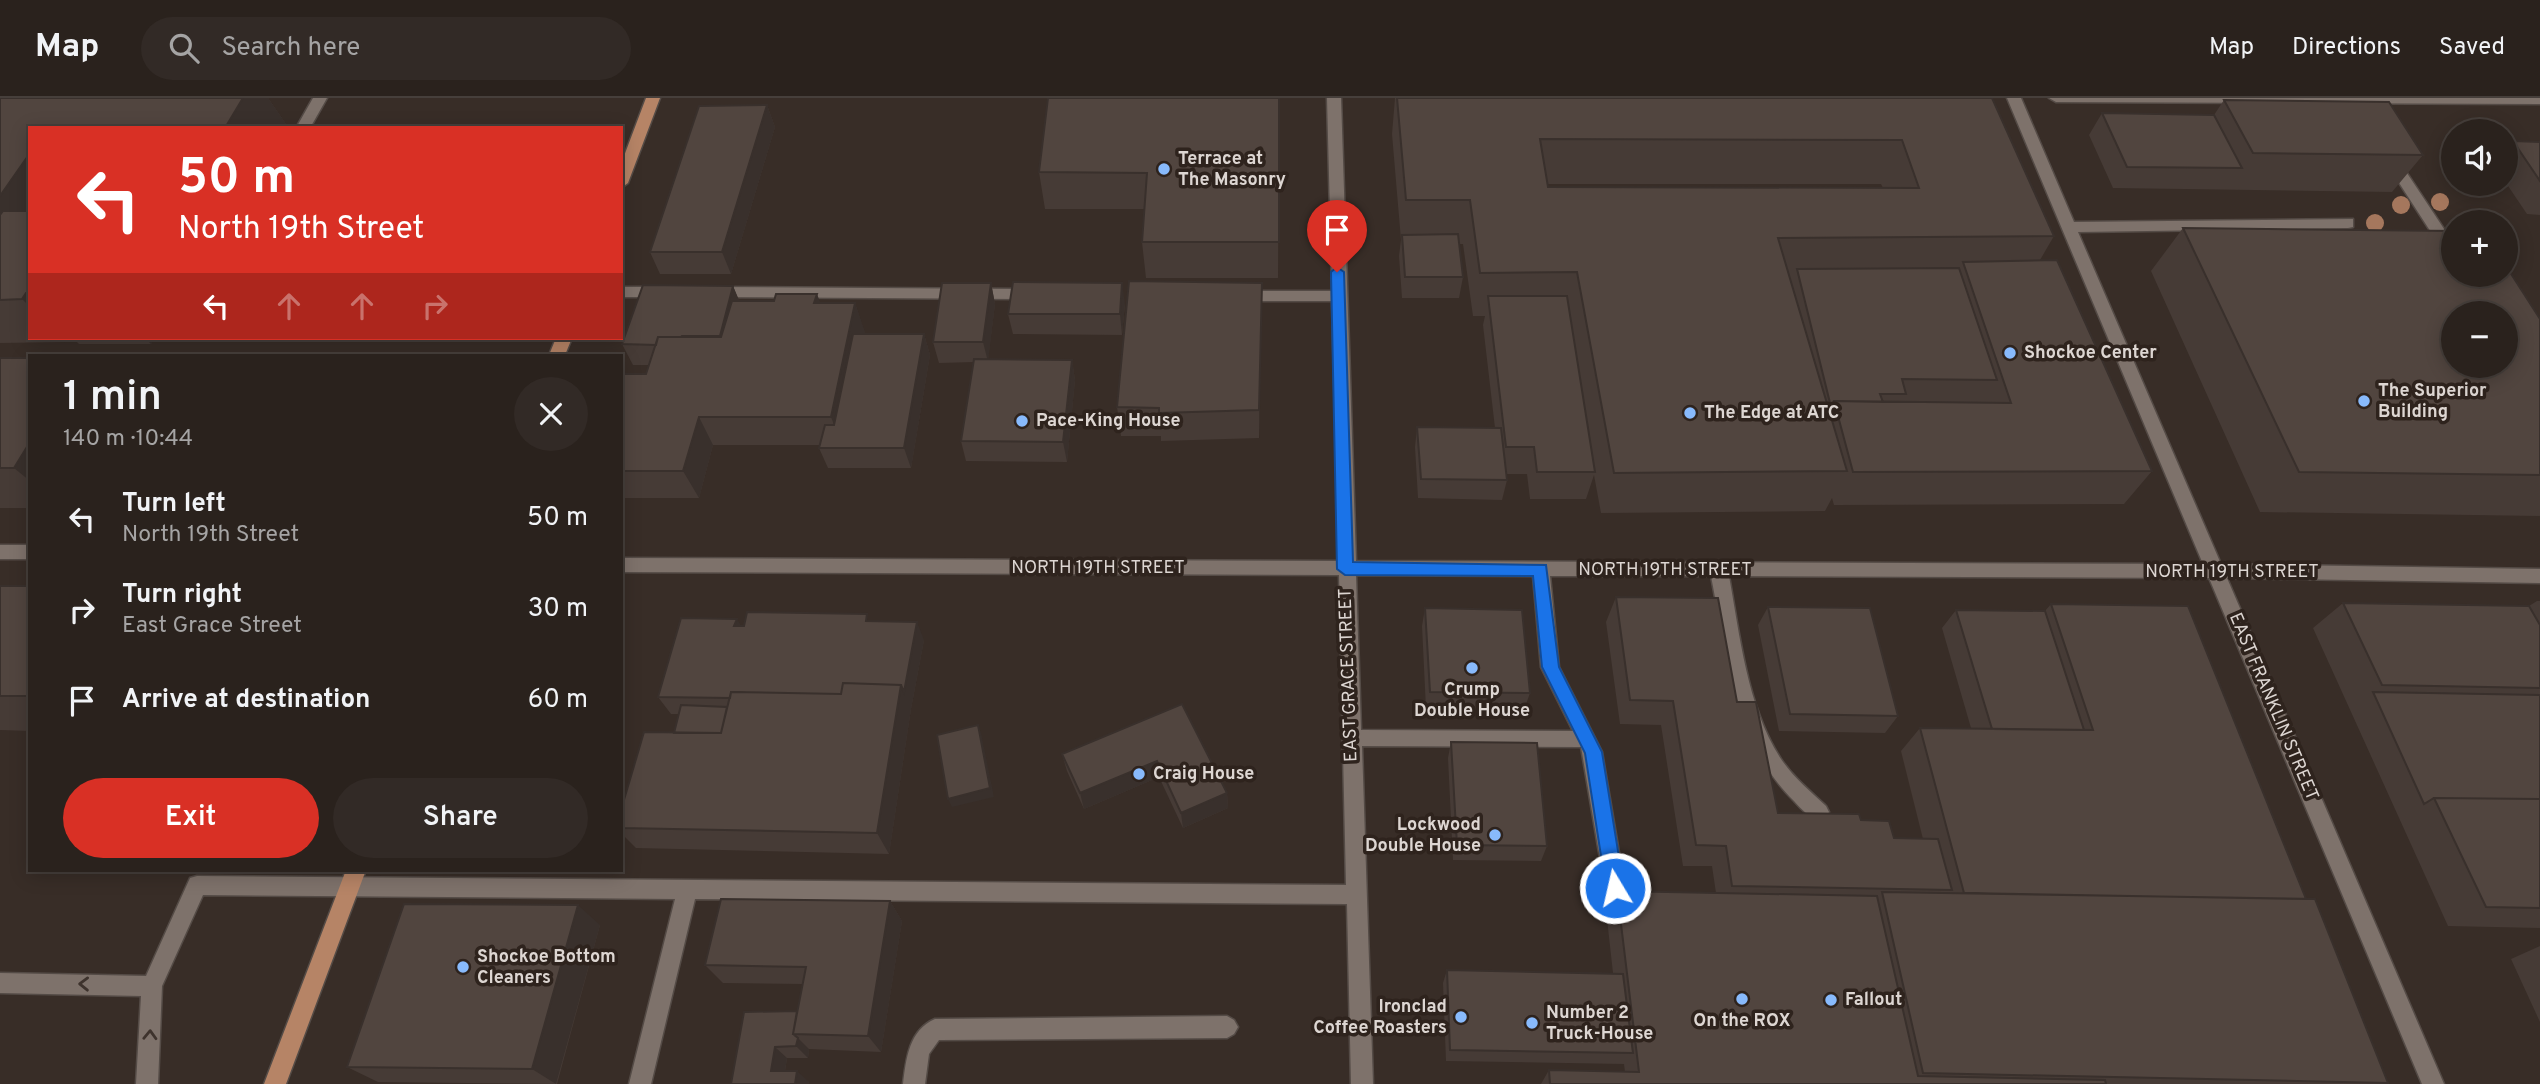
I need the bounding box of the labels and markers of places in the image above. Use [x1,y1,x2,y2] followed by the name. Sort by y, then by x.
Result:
[1178,148,1286,192] place label: Terrace at The Masonry
[1156,161,1172,177] marker: Terrace at The Masonry
[1307,200,1367,272] pin
[2024,342,2157,365] place label: Shockoe Center
[2002,345,2018,361] marker: Shockoe Center
[2378,380,2487,424] place label: The Superior Building
[2356,393,2372,409] marker: The Superior Building
[1704,402,1839,425] place label: The Edge at ATC
[1682,405,1698,421] marker: The Edge at ATC
[1036,410,1180,433] place label: Pace-King House
[1014,413,1030,429] marker: Pace-King House
[1464,660,1480,676] marker: Crump Double House
[1414,679,1530,723] place label: Crump Double House
[1153,763,1254,786] place label: Craig House
[1131,766,1147,782] marker: Craig House
[1365,814,1481,858] place label: Lockwood Double House
[1487,827,1503,843] marker: Lockwood Double House
[477,946,616,990] place label: Shockoe Bottom Cleaners
[455,959,471,975] marker: Shockoe Bottom Cleaners
[1845,989,1902,1012] place label: Fallout
[1734,991,1750,1007] marker: On the ROX
[1823,992,1839,1008] marker: Fallout
[1313,996,1447,1040] place label: Ironclad Coffee Roasters
[1546,1002,1653,1046] place label: Number 2 Truck-House
[1453,1009,1469,1025] marker: Ironclad Coffee Roasters
[1693,1010,1791,1033] place label: On the ROX
[1524,1015,1540,1031] marker: Number 2 Truck-House

